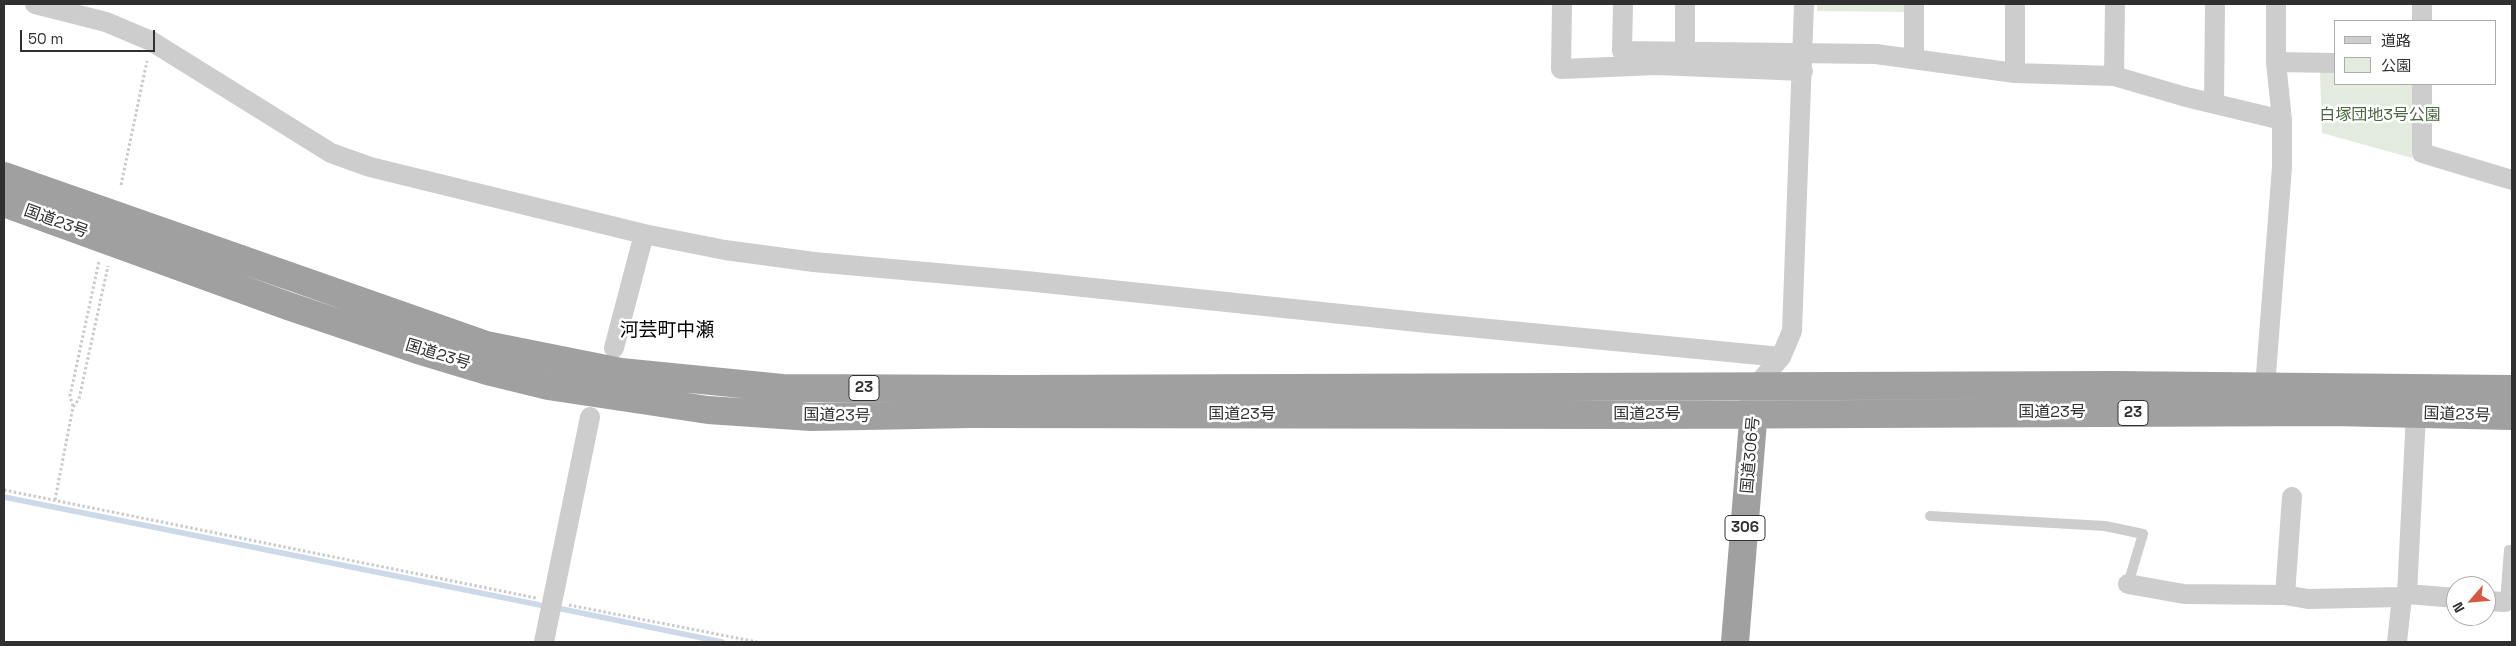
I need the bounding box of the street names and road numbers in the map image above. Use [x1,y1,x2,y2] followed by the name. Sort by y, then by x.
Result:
[21,201,91,243] street label: 国道23号
[403,336,473,374] street label: 国道23号
[849,376,879,400] road number: 23
[2118,400,2148,426] road number: 23
[2018,403,2086,423] street label: 国道23号
[2423,404,2491,426] street label: 国道23号
[1208,405,1276,425] street label: 国道23号
[1613,405,1681,425] street label: 国道23号
[803,406,871,426] street label: 国道23号
[1738,415,1764,495] street label: 国道306号
[1725,516,1765,540] road number: 306

